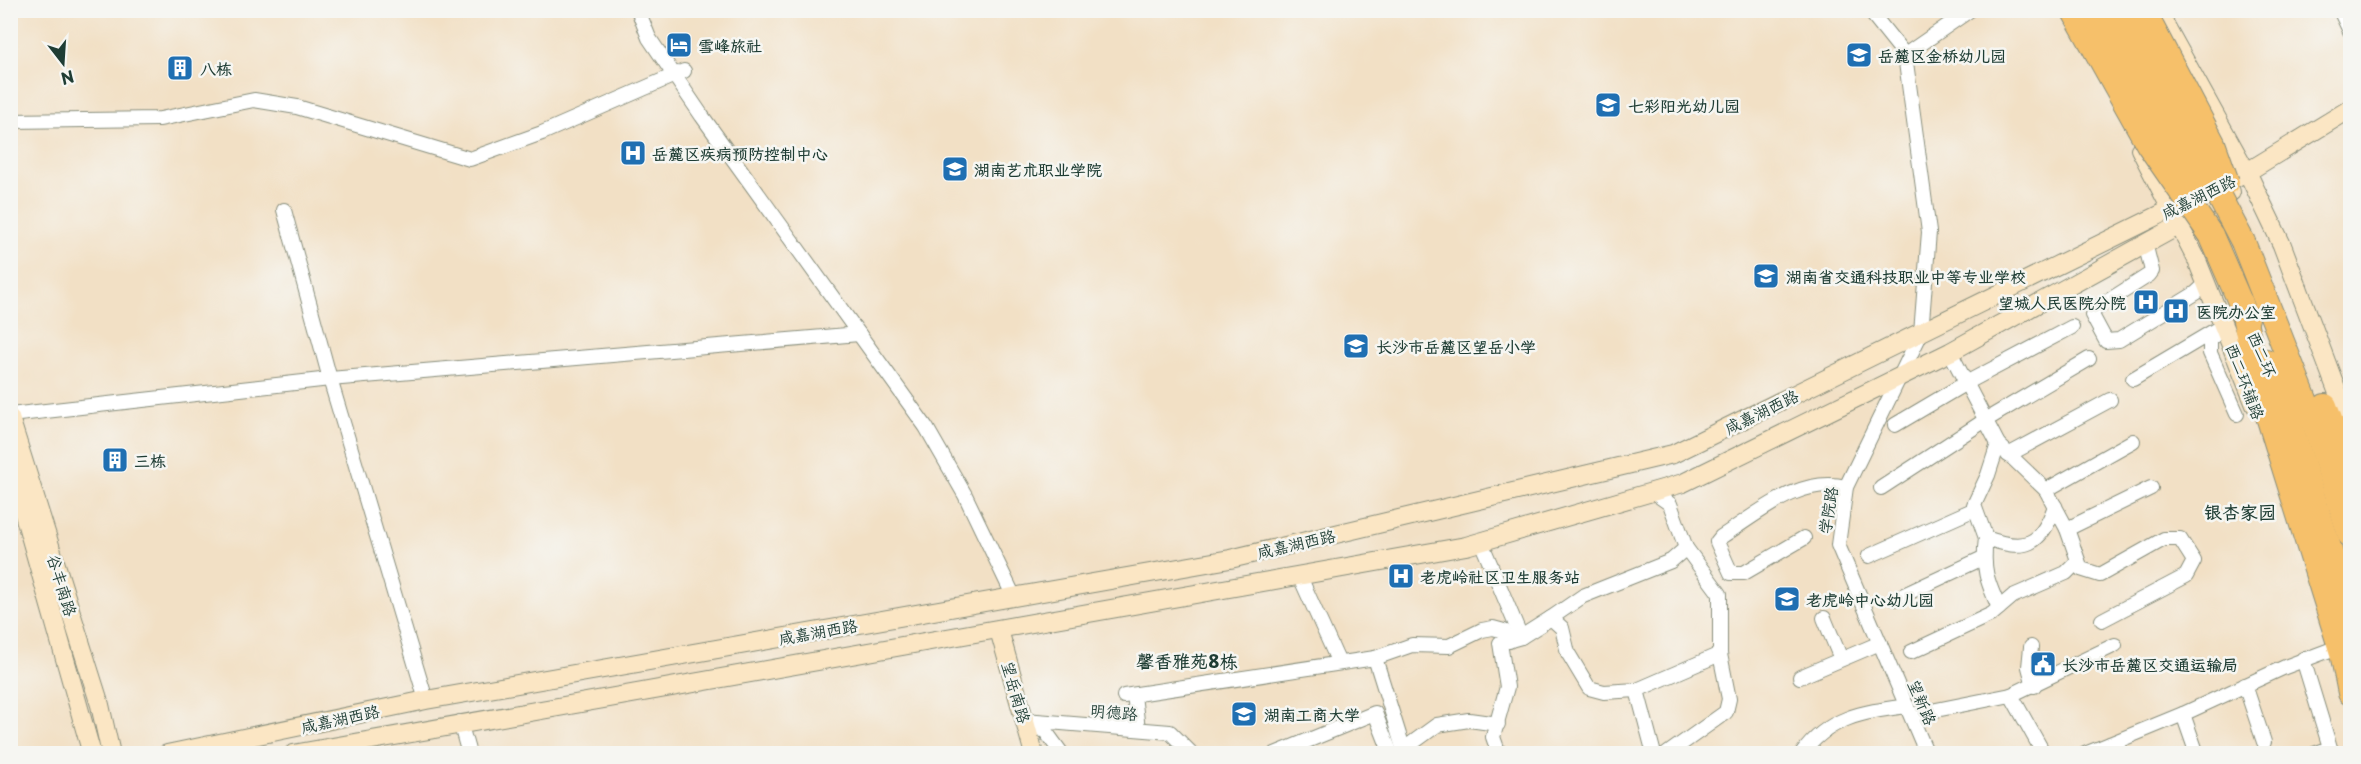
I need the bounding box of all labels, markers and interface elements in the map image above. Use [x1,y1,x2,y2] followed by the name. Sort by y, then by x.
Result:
[664,30,694,60] hotel icon: 雪峰旅社
[33,33,93,93] north arrow
[698,33,762,57] place label: 雪峰旅社
[1844,40,1874,70] school or university icon: 岳麓区金桥幼儿园
[1878,43,2006,67] place label: 岳麓区金桥幼儿园
[165,53,195,83] building icon: 八栋
[200,56,232,80] place label: 八栋
[58,65,77,92] text: N
[1593,90,1623,120] school or university icon: 七彩阳光幼儿园
[1628,93,1740,117] place label: 七彩阳光幼儿园
[618,138,648,168] hospital icon: 岳麓区疾病预防控制中心
[652,141,828,165] place label: 岳麓区疾病预防控制中心
[940,154,970,184] school or university icon: 湖南艺术职业学院
[974,157,1102,181] place label: 湖南艺术职业学院
[2157,168,2239,224] street label: 咸嘉湖西路
[1751,261,1781,291] school or university icon: 湖南省交通科技职业中等专业学校
[1786,264,2026,288] place label: 湖南省交通科技职业中等专业学校
[2131,287,2161,317] hospital icon: 望城人民医院分院
[1998,290,2126,314] place label: 望城人民医院分院
[2161,296,2191,326] hospital icon: 医院办公室
[2196,299,2276,323] place label: 医院办公室
[2243,327,2283,381] street label: 西二环
[1341,331,1371,361] school or university icon: 长沙市岳麓区望岳小学
[1376,334,1536,358] place label: 长沙市岳麓区望岳小学
[2220,339,2272,423] street label: 西二环辅路
[1720,383,1802,439] street label: 咸嘉湖西路
[100,445,130,475] building icon: 三栋
[134,448,166,472] place label: 三栋
[1811,484,1843,536] street label: 学院路
[2204,498,2276,525] district label: 银杏家园
[1254,522,1338,564] street label: 咸嘉湖西路
[42,551,84,619] street label: 谷丰南路
[1386,561,1416,591] hospital icon: 老虎岭社区卫生服务站
[1420,564,1580,588] place label: 老虎岭社区卫生服务站
[1772,584,1802,614] school or university icon: 老虎岭中心幼儿园
[1806,587,1934,611] place label: 老虎岭中心幼儿园
[777,612,859,650] street label: 咸嘉湖西路
[1136,647,1238,674] district label: 馨香雅苑8栋
[2028,649,2058,679] public building icon: 长沙市岳麓区交通运输局
[2062,652,2238,676] place label: 长沙市岳麓区交通运输局
[997,658,1037,726] street label: 望岳南路
[1903,675,1943,729] street label: 望新路
[1089,697,1139,725] street label: 明德路
[298,698,382,738] street label: 咸嘉湖西路
[1229,699,1259,729] school or university icon: 湖南工商大学
[1264,702,1360,726] place label: 湖南工商大学

